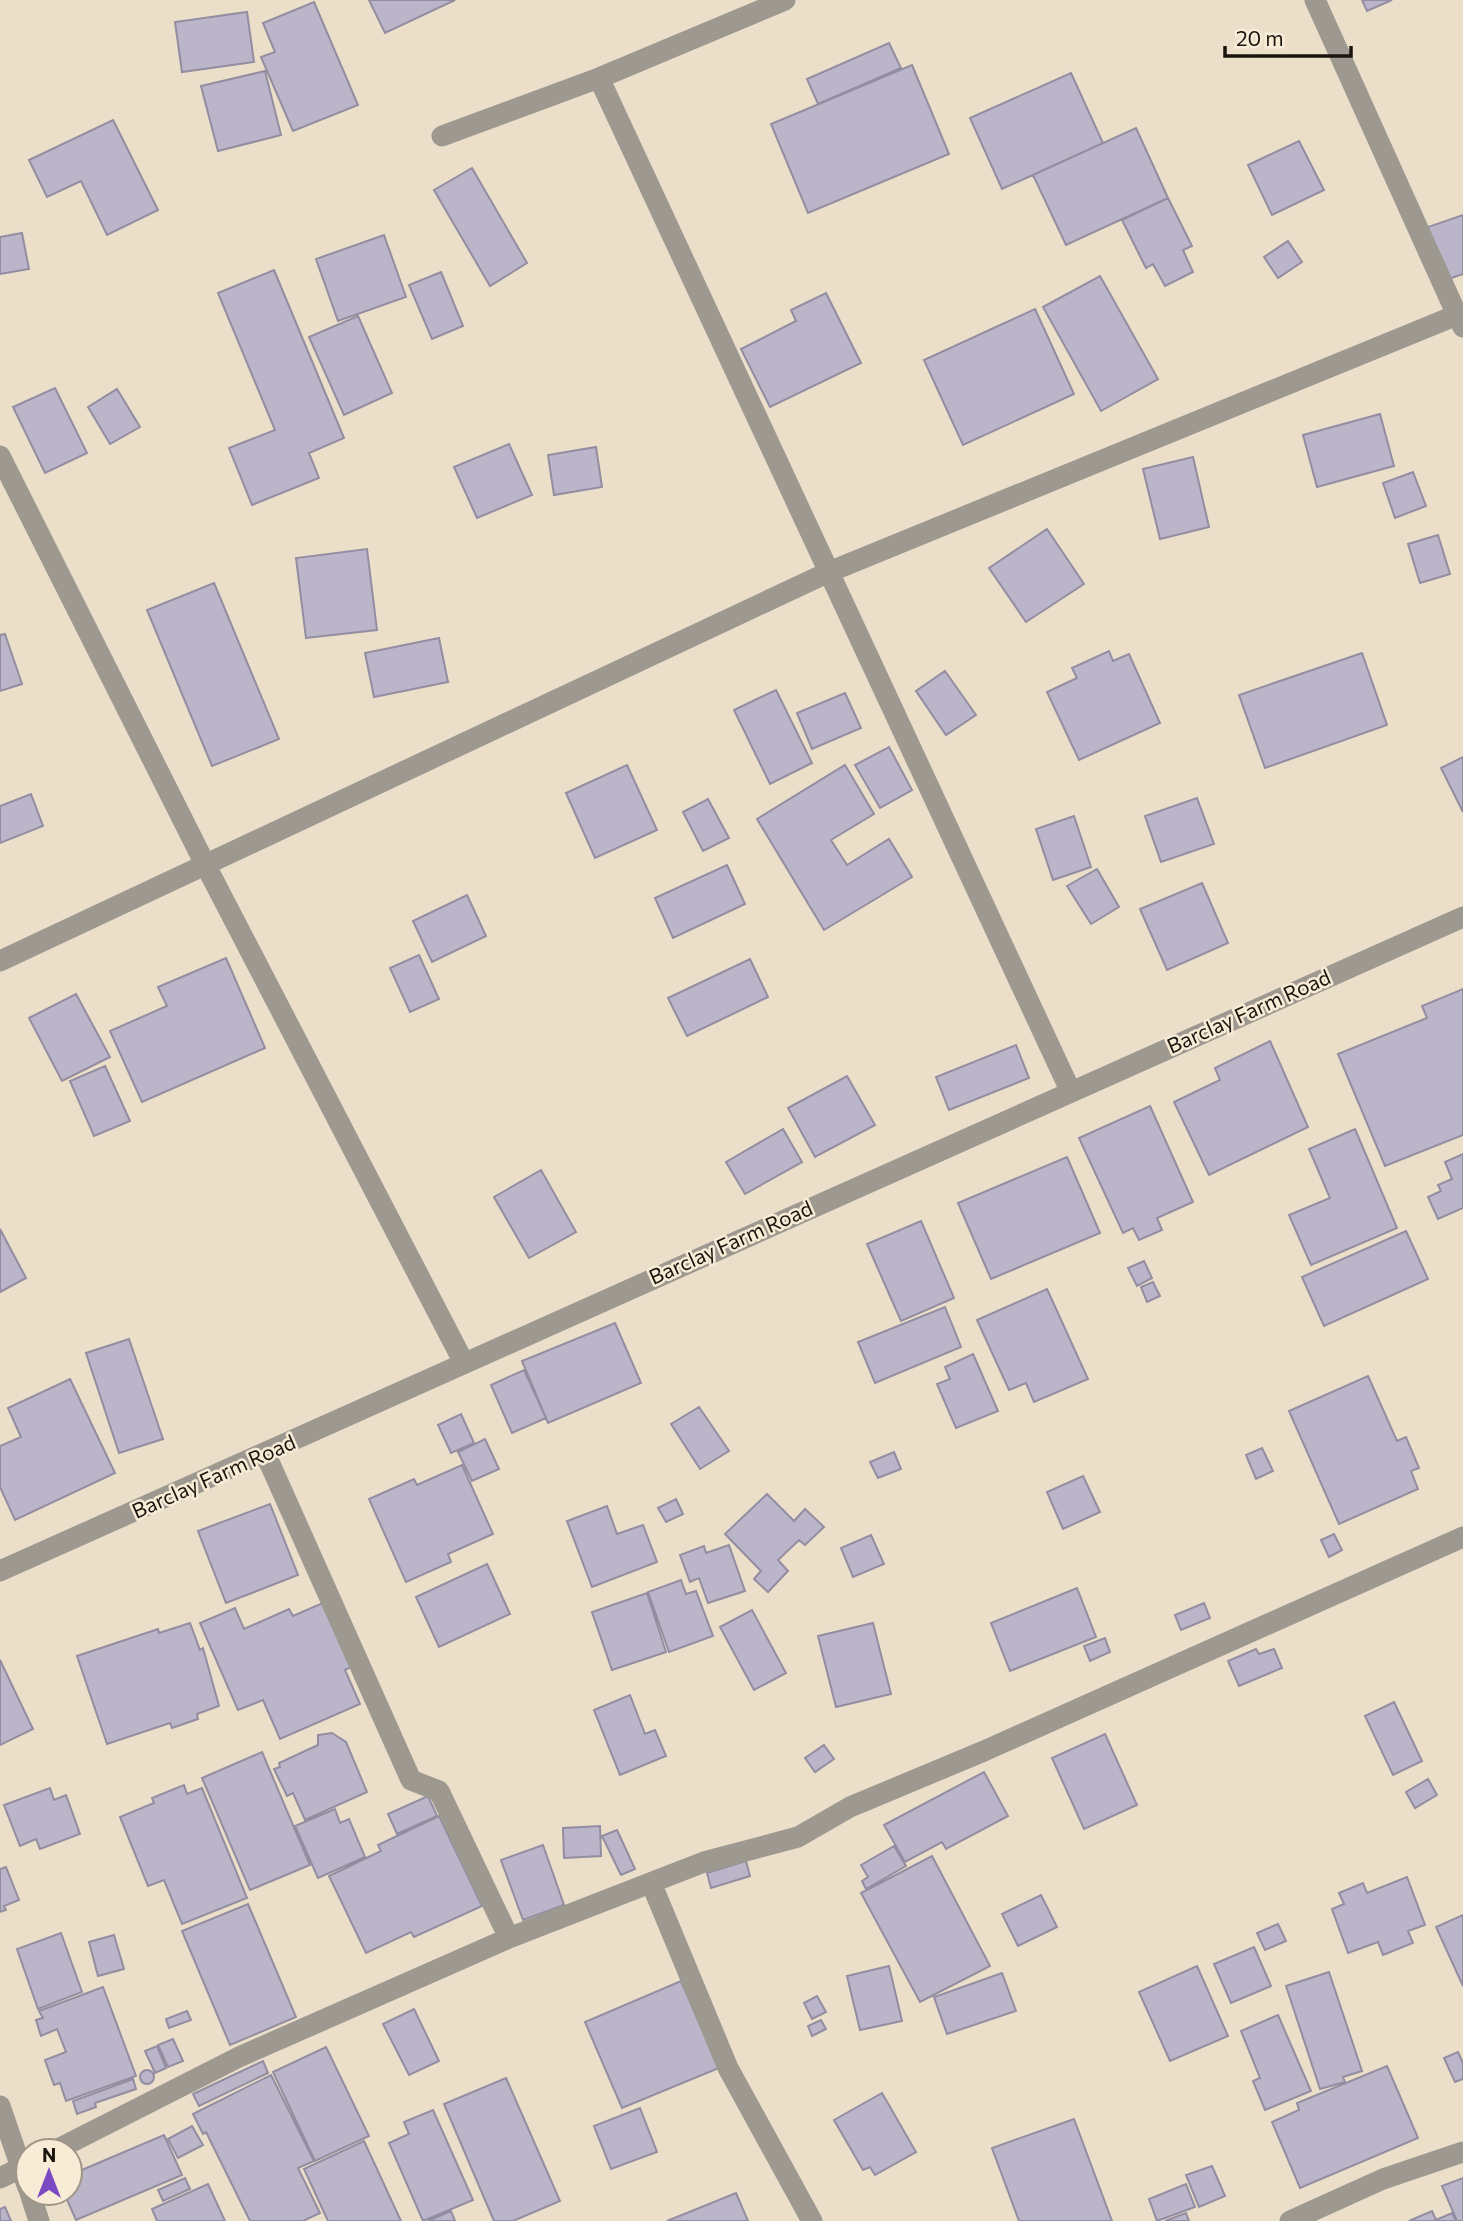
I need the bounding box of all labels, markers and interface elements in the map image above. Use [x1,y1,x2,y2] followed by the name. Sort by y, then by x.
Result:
[1225,14,1351,58] scale bar
[1236,25,1284,50] text: 20 m
[1163,963,1334,1058] street label: Barclay Farm Road
[645,1194,816,1289] street label: Barclay Farm Road
[128,1428,299,1523] street label: Barclay Farm Road
[14,2137,84,2207] north arrow
[42,2143,56,2166] text: N

